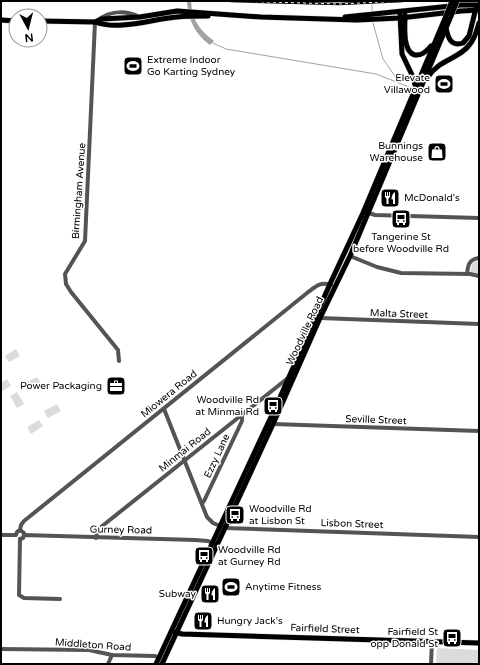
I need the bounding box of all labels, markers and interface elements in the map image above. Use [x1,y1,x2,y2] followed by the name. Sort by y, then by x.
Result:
[8,8,48,48] north arrow
[24,30,34,44] text: N
[147,54,236,78] place label: Extreme Indoor Go Karting Sydney
[122,55,144,77] sports icon: Extreme Indoor Go Karting Sydney
[384,72,430,96] place label: Elevate Villawood
[433,73,455,95] sports icon: Elevate Villawood
[370,140,423,164] place label: Bunnings Warehouse
[426,141,448,163] shop icon: Bunnings Warehouse
[70,142,88,240] street label: Birmingham Avenue
[379,187,401,209] restaurant icon: McDonald's
[404,192,460,204] place label: McDonald's
[390,208,412,230] bus stop icon: Tangerine St before Woodville Rd
[353,231,449,255] place label: Tangerine St before Woodville Rd
[284,295,326,367] street label: Woodville Road
[370,307,429,321] street label: Malta Street
[139,368,199,420] street label: Miowera Road
[105,375,127,397] office icon: Power Packaging
[20,380,102,392] place label: Power Packaging
[196,394,259,418] place label: Woodville Rd at Minmai Rd
[262,395,284,417] bus stop icon: Woodville Rd at Minmai Rd
[345,413,407,427] street label: Seville Street
[157,425,213,475] street label: Minmai Road
[202,432,233,480] street label: Ezzy Lane
[249,503,312,527] place label: Woodville Rd at Lisbon St
[224,504,246,526] bus stop icon: Woodville Rd at Lisbon St
[320,517,384,531] street label: Lisbon Street
[90,523,152,537] street label: Gurney Road
[218,544,281,568] place label: Woodville Rd at Gurney Rd
[193,545,215,567] bus stop icon: Woodville Rd at Gurney Rd
[220,576,242,598] sports icon: Anytime Fitness
[245,581,322,593] place label: Anytime Fitness
[199,583,221,605] restaurant icon: Subway
[159,588,197,600] place label: Subway
[192,610,214,632] restaurant icon: Hungry Jack's
[217,615,283,627] place label: Hungry Jack's
[290,622,360,636] street label: Fairfield Street
[370,626,438,650] place label: Fairfield St opp Donald St
[441,627,463,649] bus stop icon: Fairfield St opp Donald St
[54,636,132,654] street label: Middleton Road

